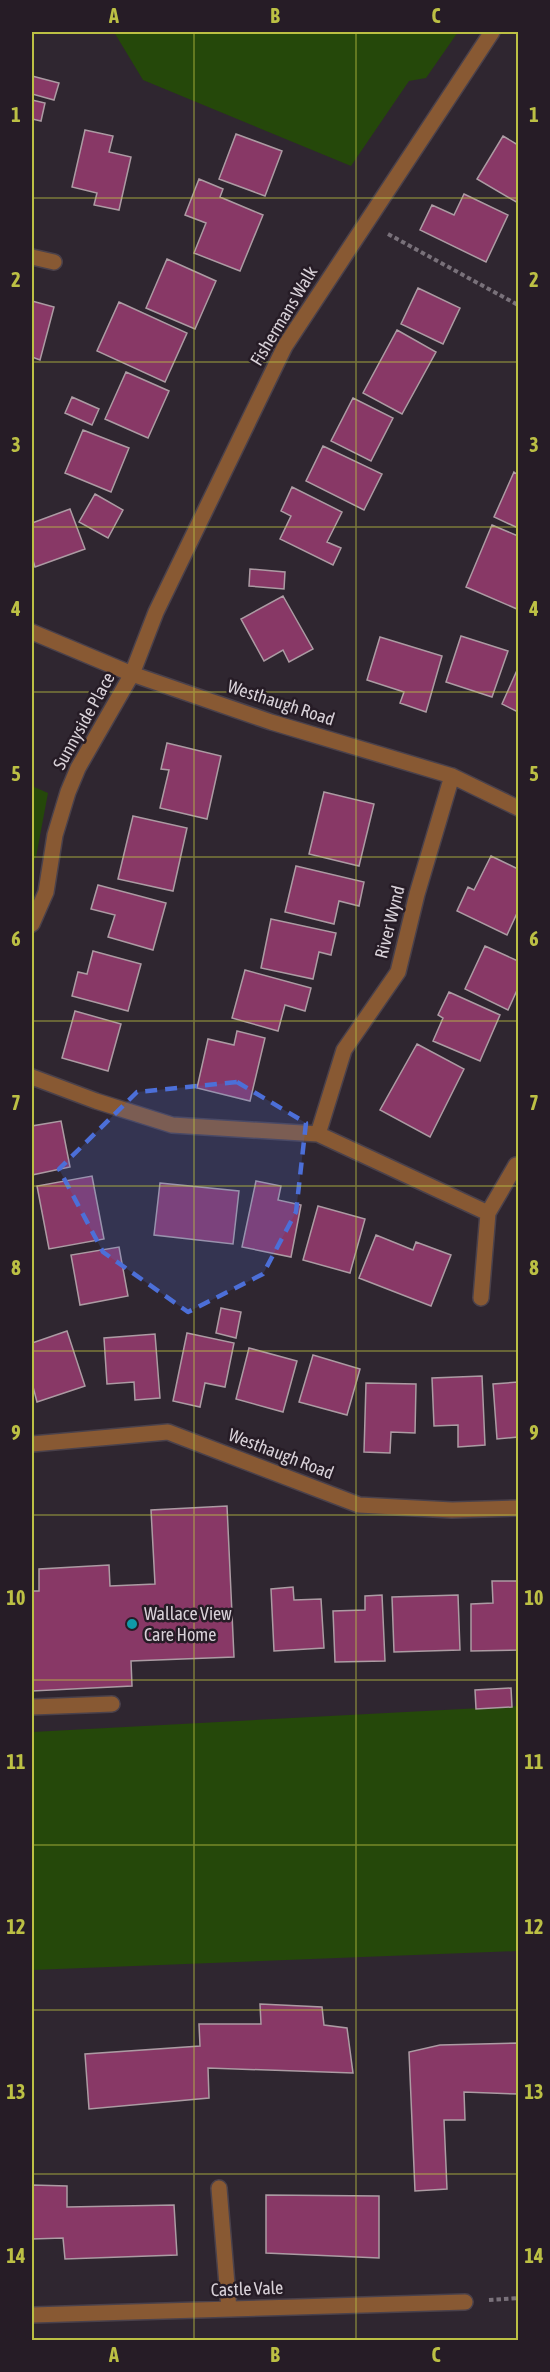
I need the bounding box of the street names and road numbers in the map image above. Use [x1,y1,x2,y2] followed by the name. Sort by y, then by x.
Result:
[246,262,322,369] street label: Fishermans Walk
[48,669,119,773] street label: Sunnyside Place
[225,675,337,730] street label: Westhaugh Road
[370,883,409,960] street label: River Wynd
[225,1424,337,1483] street label: Westhaugh Road
[210,2277,284,2300] street label: Castle Vale

